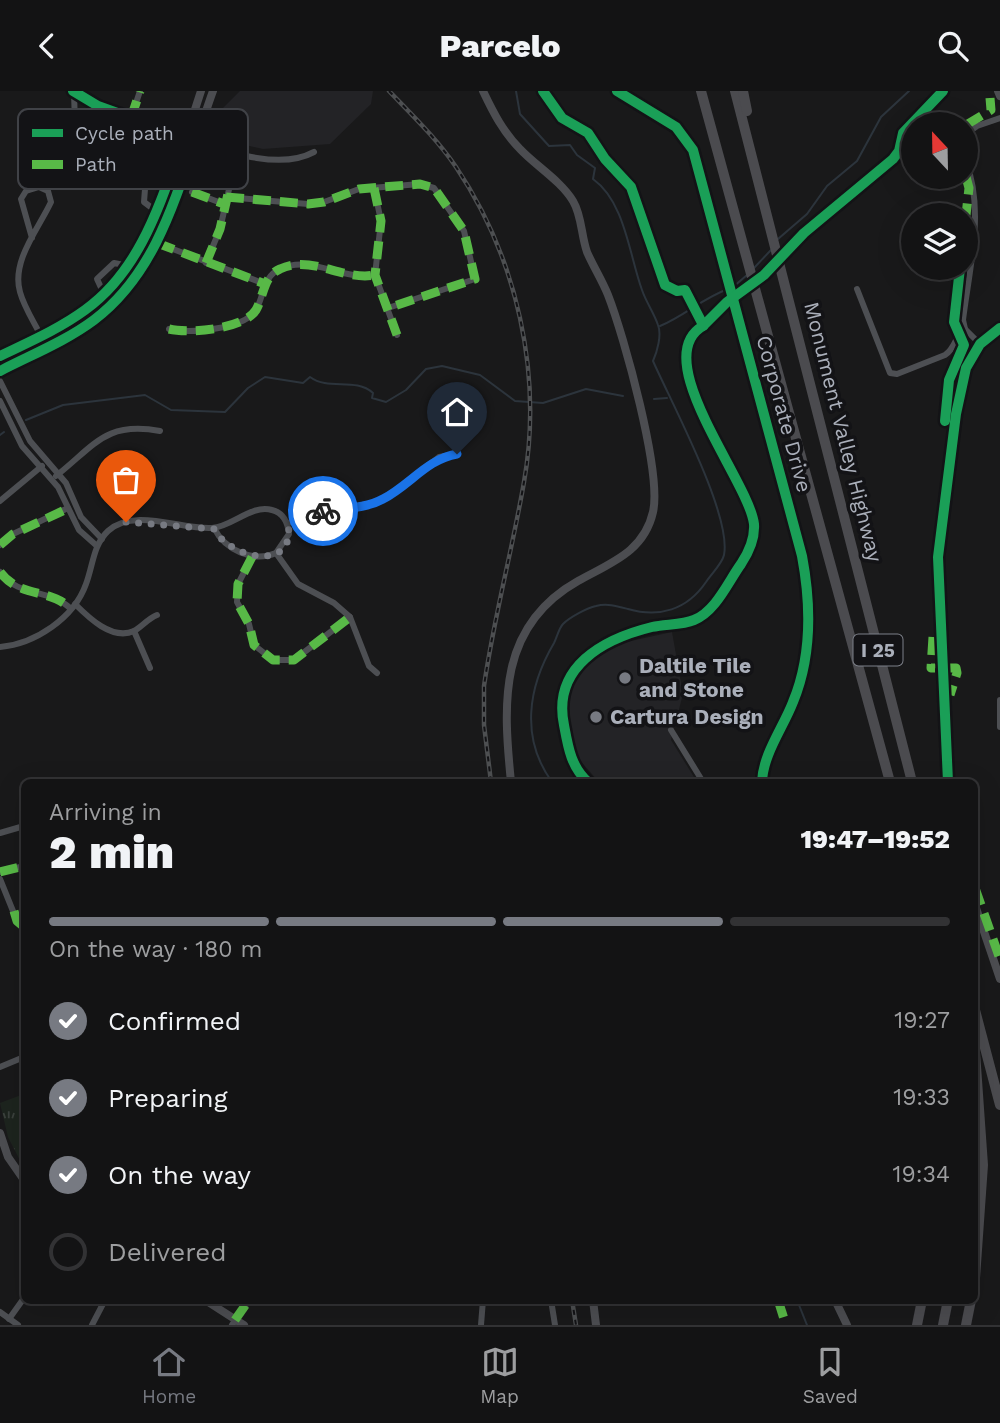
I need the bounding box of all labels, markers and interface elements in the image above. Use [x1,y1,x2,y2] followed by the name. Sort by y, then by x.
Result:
[28,27,66,65] icon: back
[439,27,561,65] text: Parcelo
[934,27,972,65] icon: search
[18,109,248,189] legend
[901,112,978,189] north arrow
[901,112,978,280] map controls
[75,122,174,145] text: Cycle path
[75,153,117,176] text: Path
[901,203,978,280] button: layers
[799,299,888,565] street label: Monument Valley Highway
[752,333,817,495] street label: Corporate Drive
[427,382,487,454] pin
[438,393,476,431] icon: home
[96,450,156,522] pin
[107,461,145,499] icon: bag
[288,476,358,546] courier
[304,492,342,530] icon: bike
[854,635,903,665] road number: I 25
[639,653,751,702] place label: Daltile Tile and Stone
[617,670,633,686] marker: Daltile Tile and Stone
[610,704,764,729] place label: Cartura Design
[588,709,604,725] marker: Cartura Design
[49,799,162,826] text: Arriving in
[800,824,950,854] text: 19:47–19:52
[49,825,174,879] text: 2 min
[49,936,262,963] text: On the way · 180 m
[49,1002,87,1040] icon: check
[108,1006,241,1036] text: Confirmed
[894,1007,950,1034] text: 19:27
[49,1079,87,1117] icon: check
[108,1083,228,1113] text: Preparing
[893,1084,950,1111] text: 19:33
[49,1156,87,1194] icon: check
[108,1160,251,1190] text: On the way
[893,1161,950,1188] text: 19:34
[108,1237,227,1267] text: Delivered
[142,1343,196,1408] tab: Home
[480,1343,519,1408] tab: Map
[803,1343,858,1408] tab: Saved

